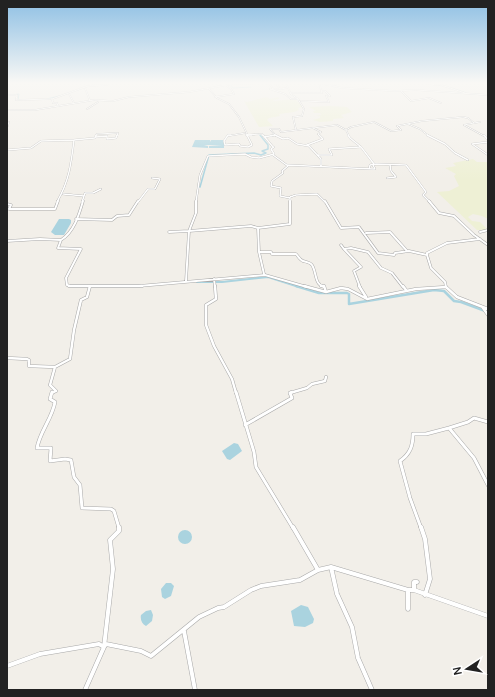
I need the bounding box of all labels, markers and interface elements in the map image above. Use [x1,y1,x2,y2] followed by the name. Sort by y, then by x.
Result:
[447,649,487,689] north arrow
[449,666,465,677] text: N

